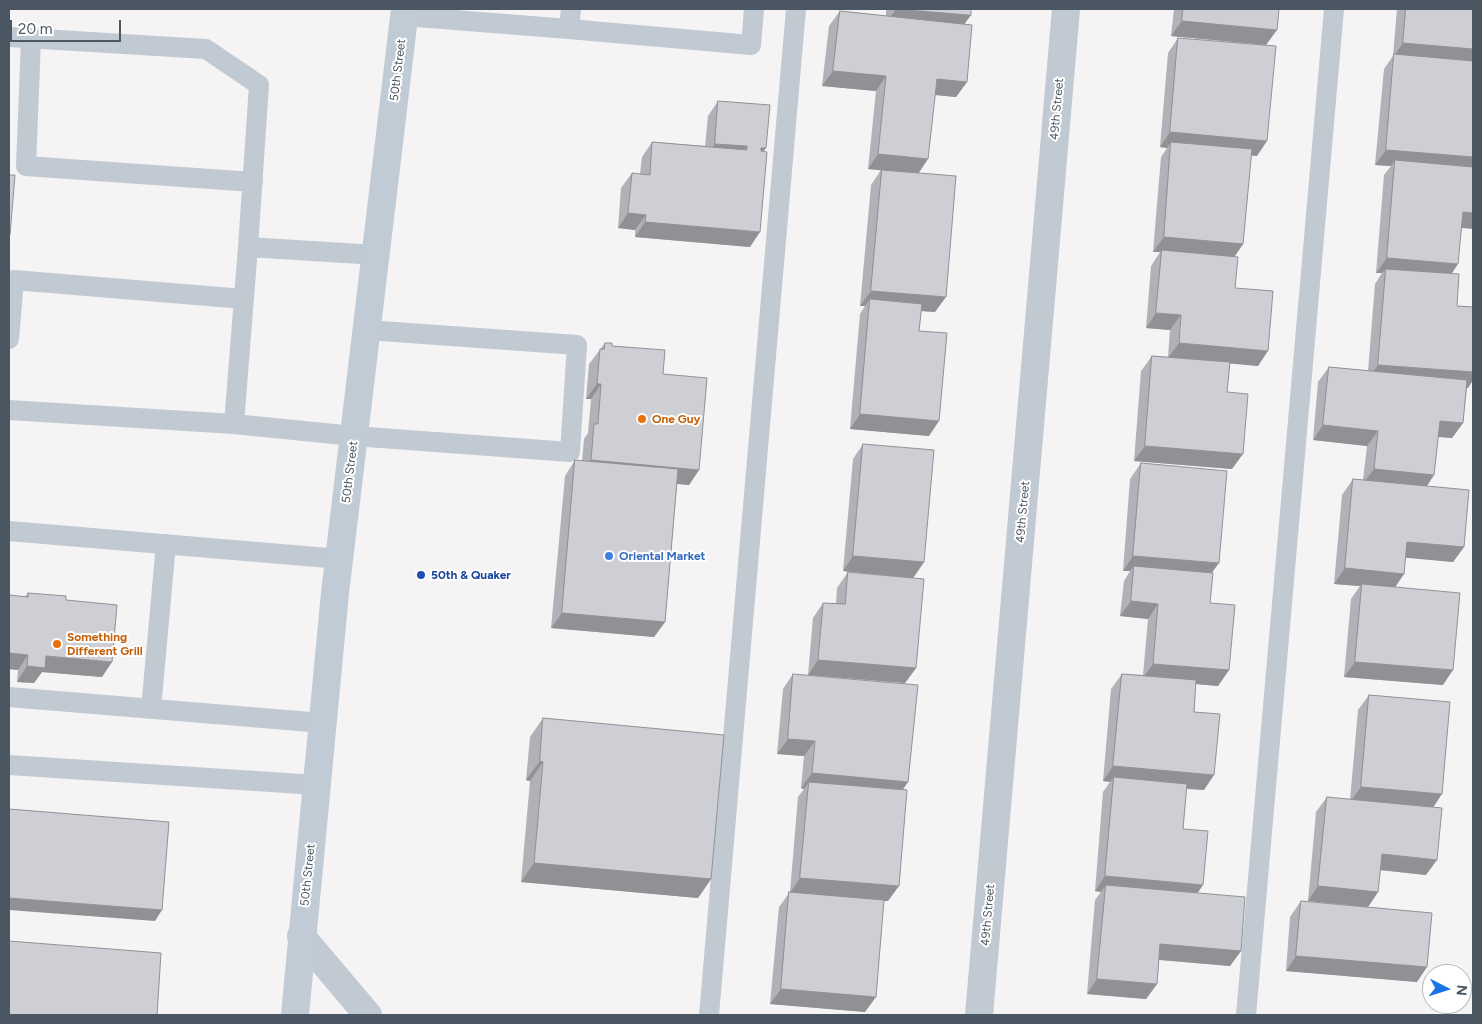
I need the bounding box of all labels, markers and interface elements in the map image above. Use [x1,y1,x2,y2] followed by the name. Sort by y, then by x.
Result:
[12,10,124,42] scale bar
[18,20,52,38] text: 20 m
[387,38,409,102] street label: 50th Street
[1047,77,1067,141] street label: 49th Street
[652,412,700,426] place label: One Guy
[636,413,648,425] marker: One Guy
[339,440,361,504] street label: 50th Street
[1013,480,1033,544] street label: 49th Street
[619,549,705,563] place label: Oriental Market
[603,550,615,562] marker: Oriental Market
[431,568,511,582] place label: 50th & Quaker
[415,569,427,581] marker: 50th & Quaker
[67,630,143,658] place label: Something Different Grill
[51,638,63,650] marker: Something Different Grill
[298,843,318,907] street label: 50th Street
[978,883,998,947] street label: 49th Street
[1422,964,1472,1014] north arrow
[1453,984,1470,996] text: N

